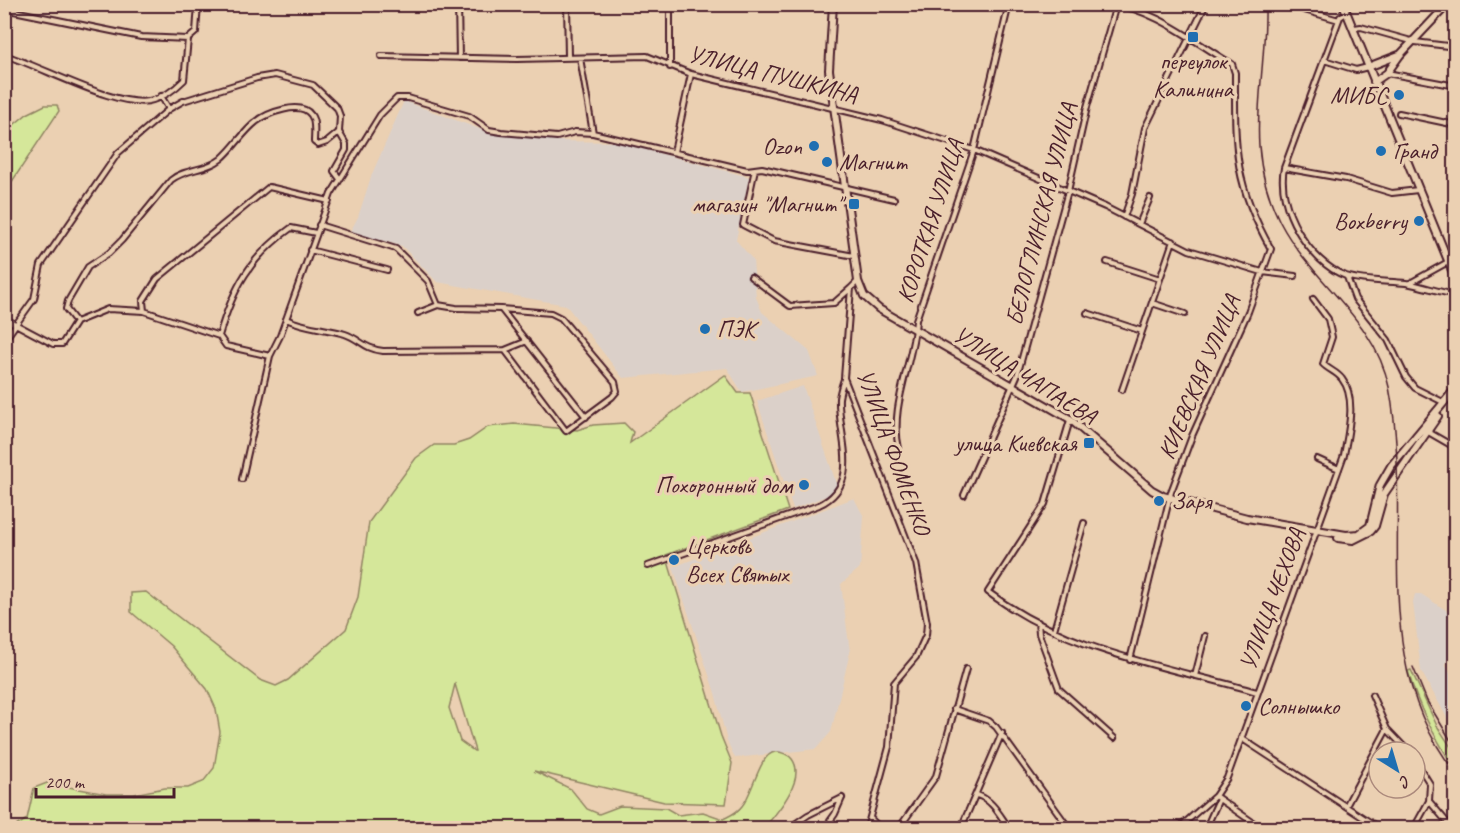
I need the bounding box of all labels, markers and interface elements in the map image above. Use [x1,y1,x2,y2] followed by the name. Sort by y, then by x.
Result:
[1186,30,1200,44] marker: переулок Калинина
[685,38,862,110] street label: УЛИЦА ПУШКИНА
[1153,46,1234,104] place label: переулок Калинина
[1330,80,1389,110] place label: МИБС
[1392,88,1406,102] marker: МИБС
[999,99,1083,328] street label: БЕЛОГЛИНСКАЯ УЛИЦА
[763,131,802,161] place label: Ozon
[890,135,971,306] street label: КОРОТКАЯ УЛИЦА
[1393,136,1439,166] place label: Гранд
[807,139,821,153] marker: Ozon
[1374,144,1388,158] marker: Гранд
[839,147,908,177] place label: Магнит
[820,155,834,169] marker: Магнит
[692,189,847,219] place label: магазин "Магнит"
[847,197,861,211] marker: магазин "Магнит"
[1334,206,1409,236] place label: Boxberry
[1412,214,1426,228] marker: Boxberry
[1151,290,1247,463] street label: КИЕВСКАЯ УЛИЦА
[717,314,760,344] place label: ПЭК
[948,319,1103,431] street label: УЛИЦА ЧАПАЕВА
[698,322,712,336] marker: ПЭК
[850,365,939,541] street label: УЛИЦА ФОМЕНКО
[953,428,1078,458] place label: улица Киевская
[1082,436,1096,450] marker: улица Киевская
[656,470,794,500] place label: Похоронный дом
[797,478,811,492] marker: Похоронный дом
[1171,486,1213,516] place label: Заря
[1152,494,1166,508] marker: Заря
[1233,523,1312,674] street label: УЛИЦА ЧЕХОВА
[686,531,790,589] place label: Церковь Всех Святых
[667,553,681,567] marker: Церковь Всех Святых
[1258,691,1341,721] place label: Солнышко
[1239,699,1253,713] marker: Солнышко
[1367,740,1427,800] north arrow
[36,761,174,799] scale bar
[45,771,86,793] text: 200 m
[1395,771,1415,793] text: С

